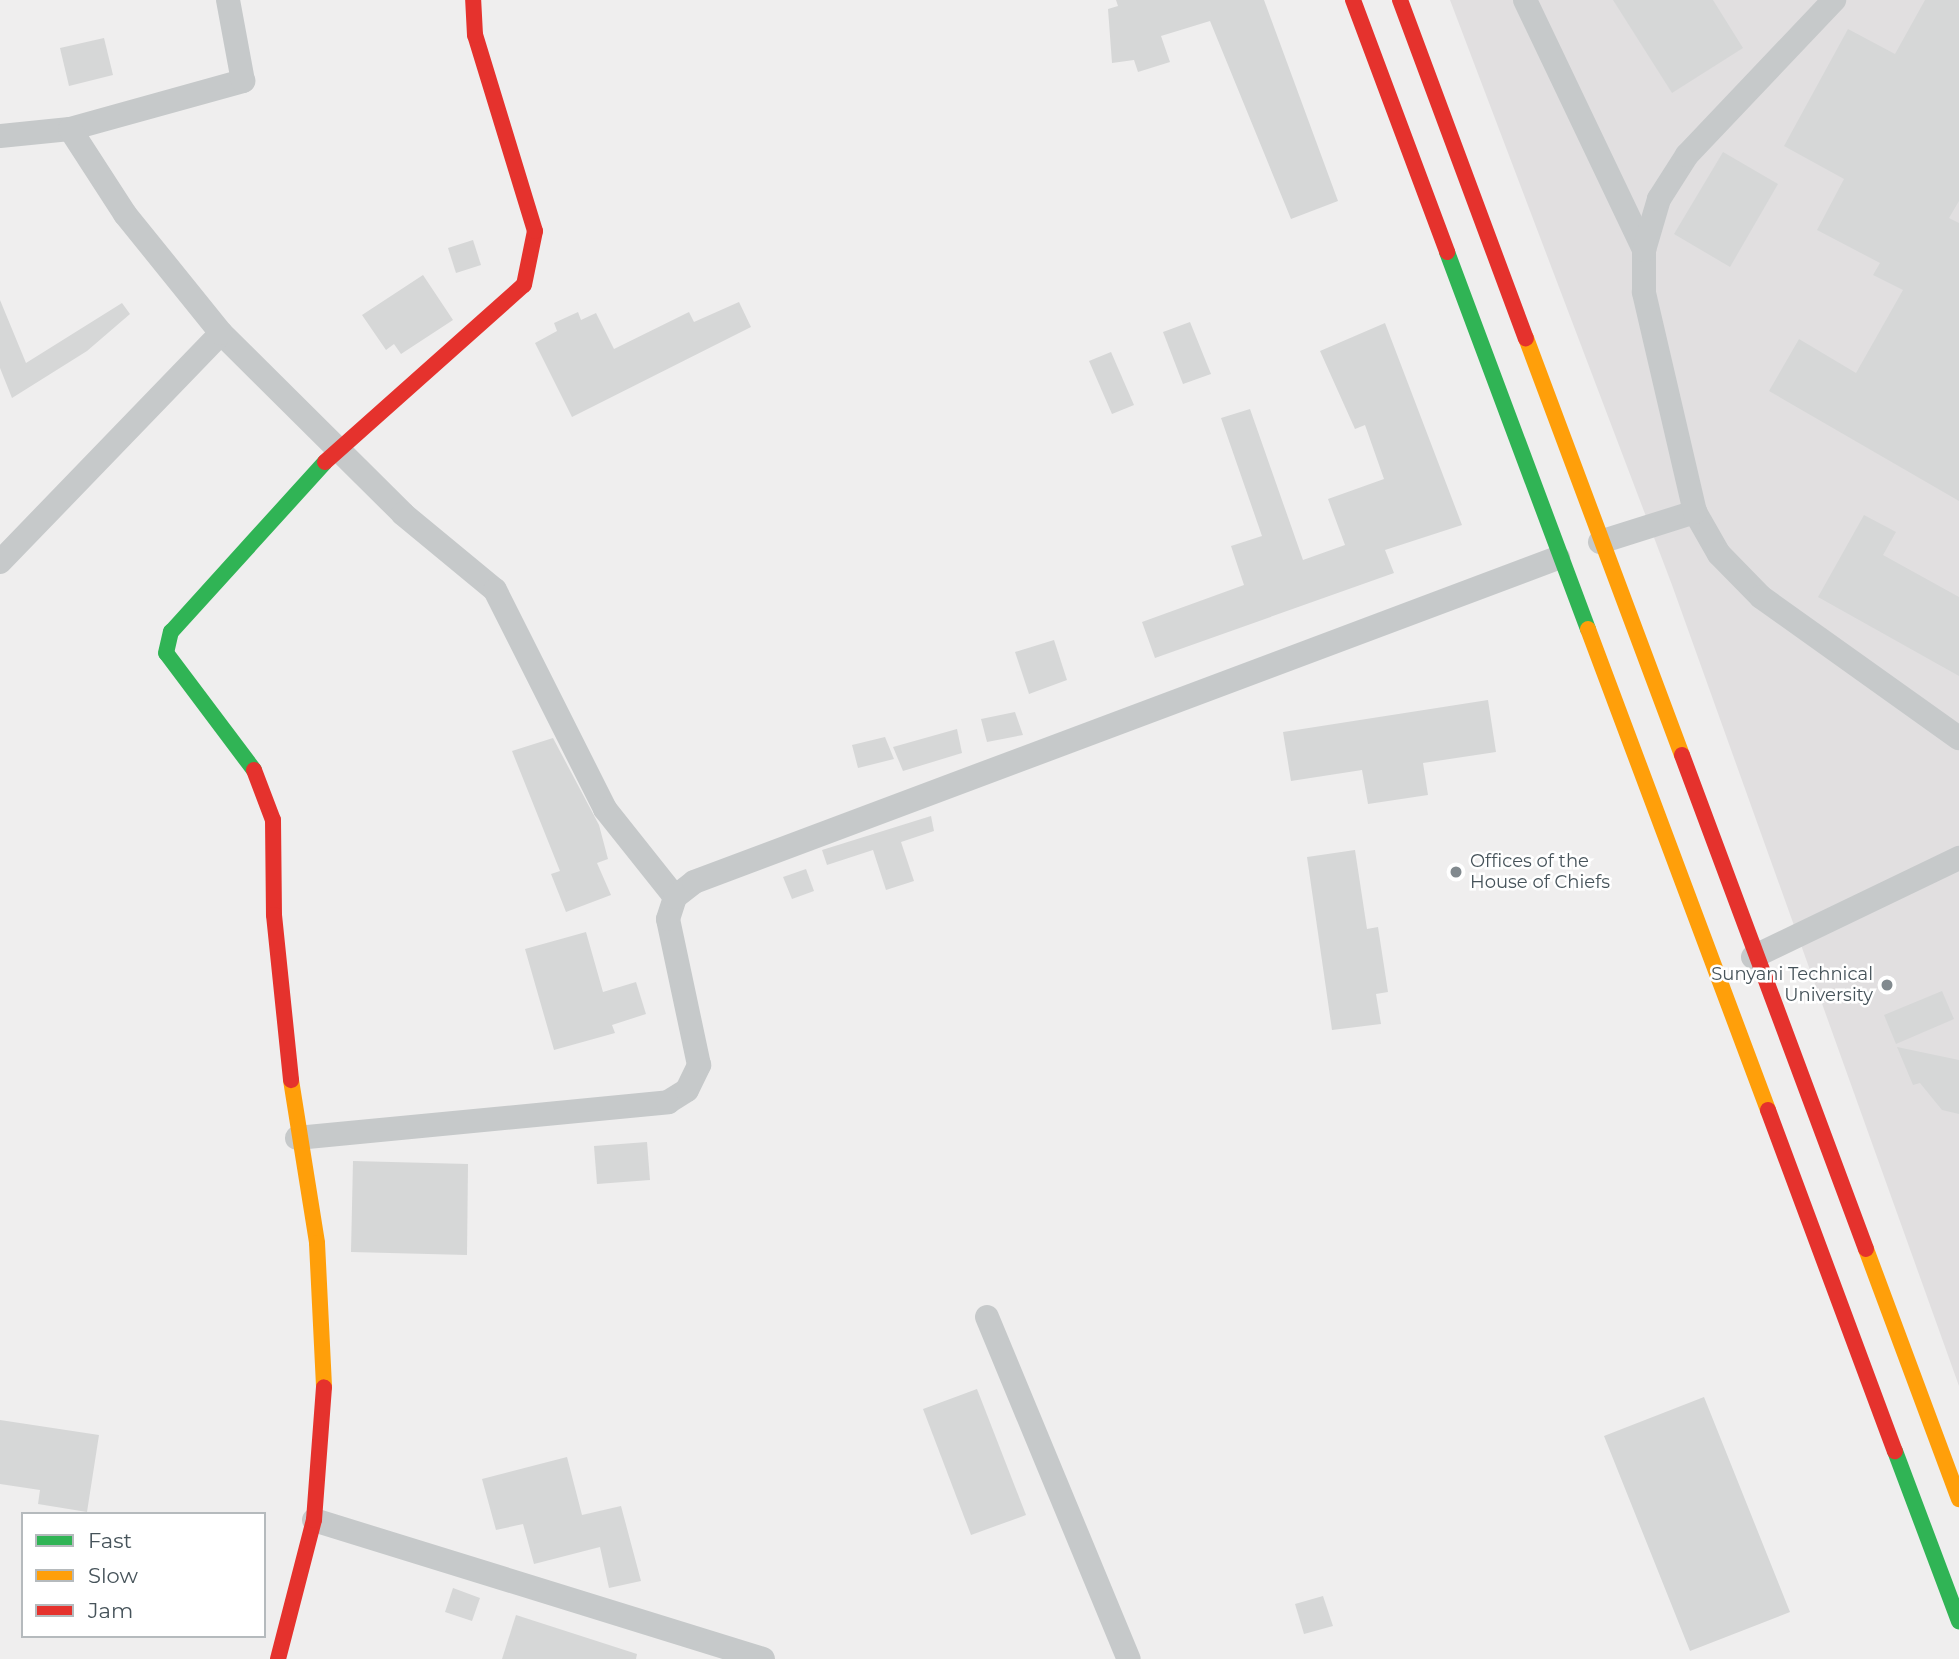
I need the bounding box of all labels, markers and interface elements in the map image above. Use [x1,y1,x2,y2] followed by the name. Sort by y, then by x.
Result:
[1470,851,1610,894] place label: Offices of the House of Chiefs
[1448,864,1464,880] marker: Offices of the House of Chiefs
[1711,964,1873,1006] place label: Sunyani Technical University
[1879,977,1895,993] marker: Sunyani Technical University
[21,1512,266,1638] legend
[88,1528,132,1553] text: Fast
[88,1563,138,1588] text: Slow
[88,1598,133,1623] text: Jam

